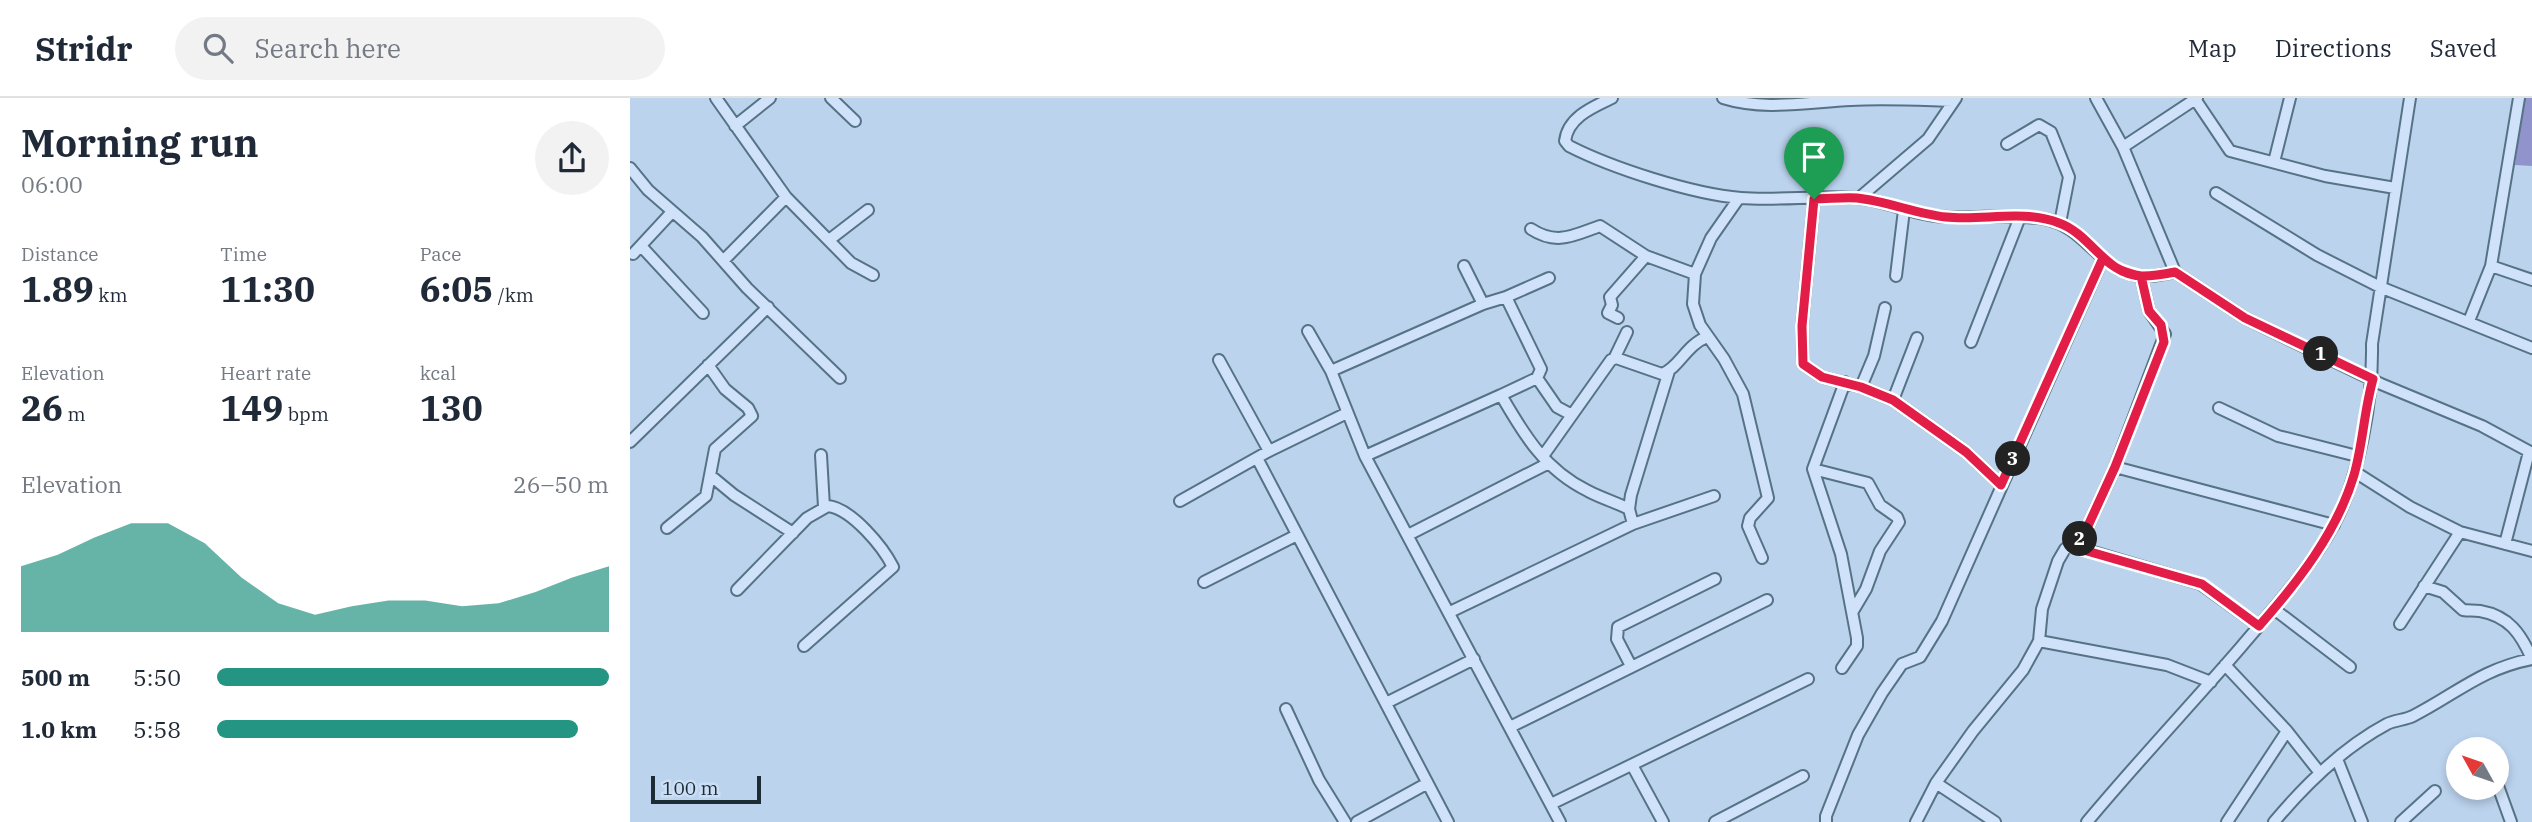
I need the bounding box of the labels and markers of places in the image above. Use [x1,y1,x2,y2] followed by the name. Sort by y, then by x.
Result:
[1784,127,1844,199] pin
[2304,336,2338,372] pin: 1
[1996,442,2030,476] pin: 3
[2062,522,2098,556] pin: 2

